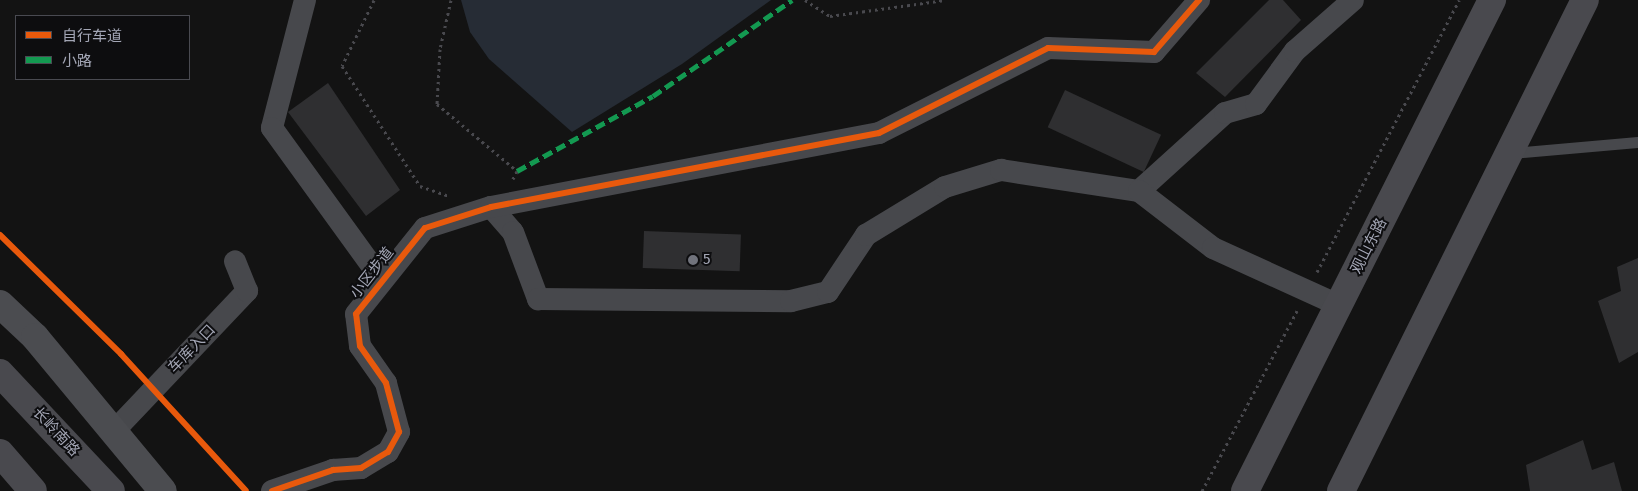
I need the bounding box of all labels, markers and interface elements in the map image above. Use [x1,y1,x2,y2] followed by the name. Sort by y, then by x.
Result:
[15,15,190,80] legend
[62,27,122,45] text: 自行车道
[62,52,92,70] text: 小路
[1347,215,1391,277] street label: 观山东路
[346,244,398,302] street label: 小区步道
[703,251,711,269] place label: 5
[687,254,699,266] marker: 5
[165,321,219,377] street label: 车库入口
[29,404,83,460] street label: 长岭南路

